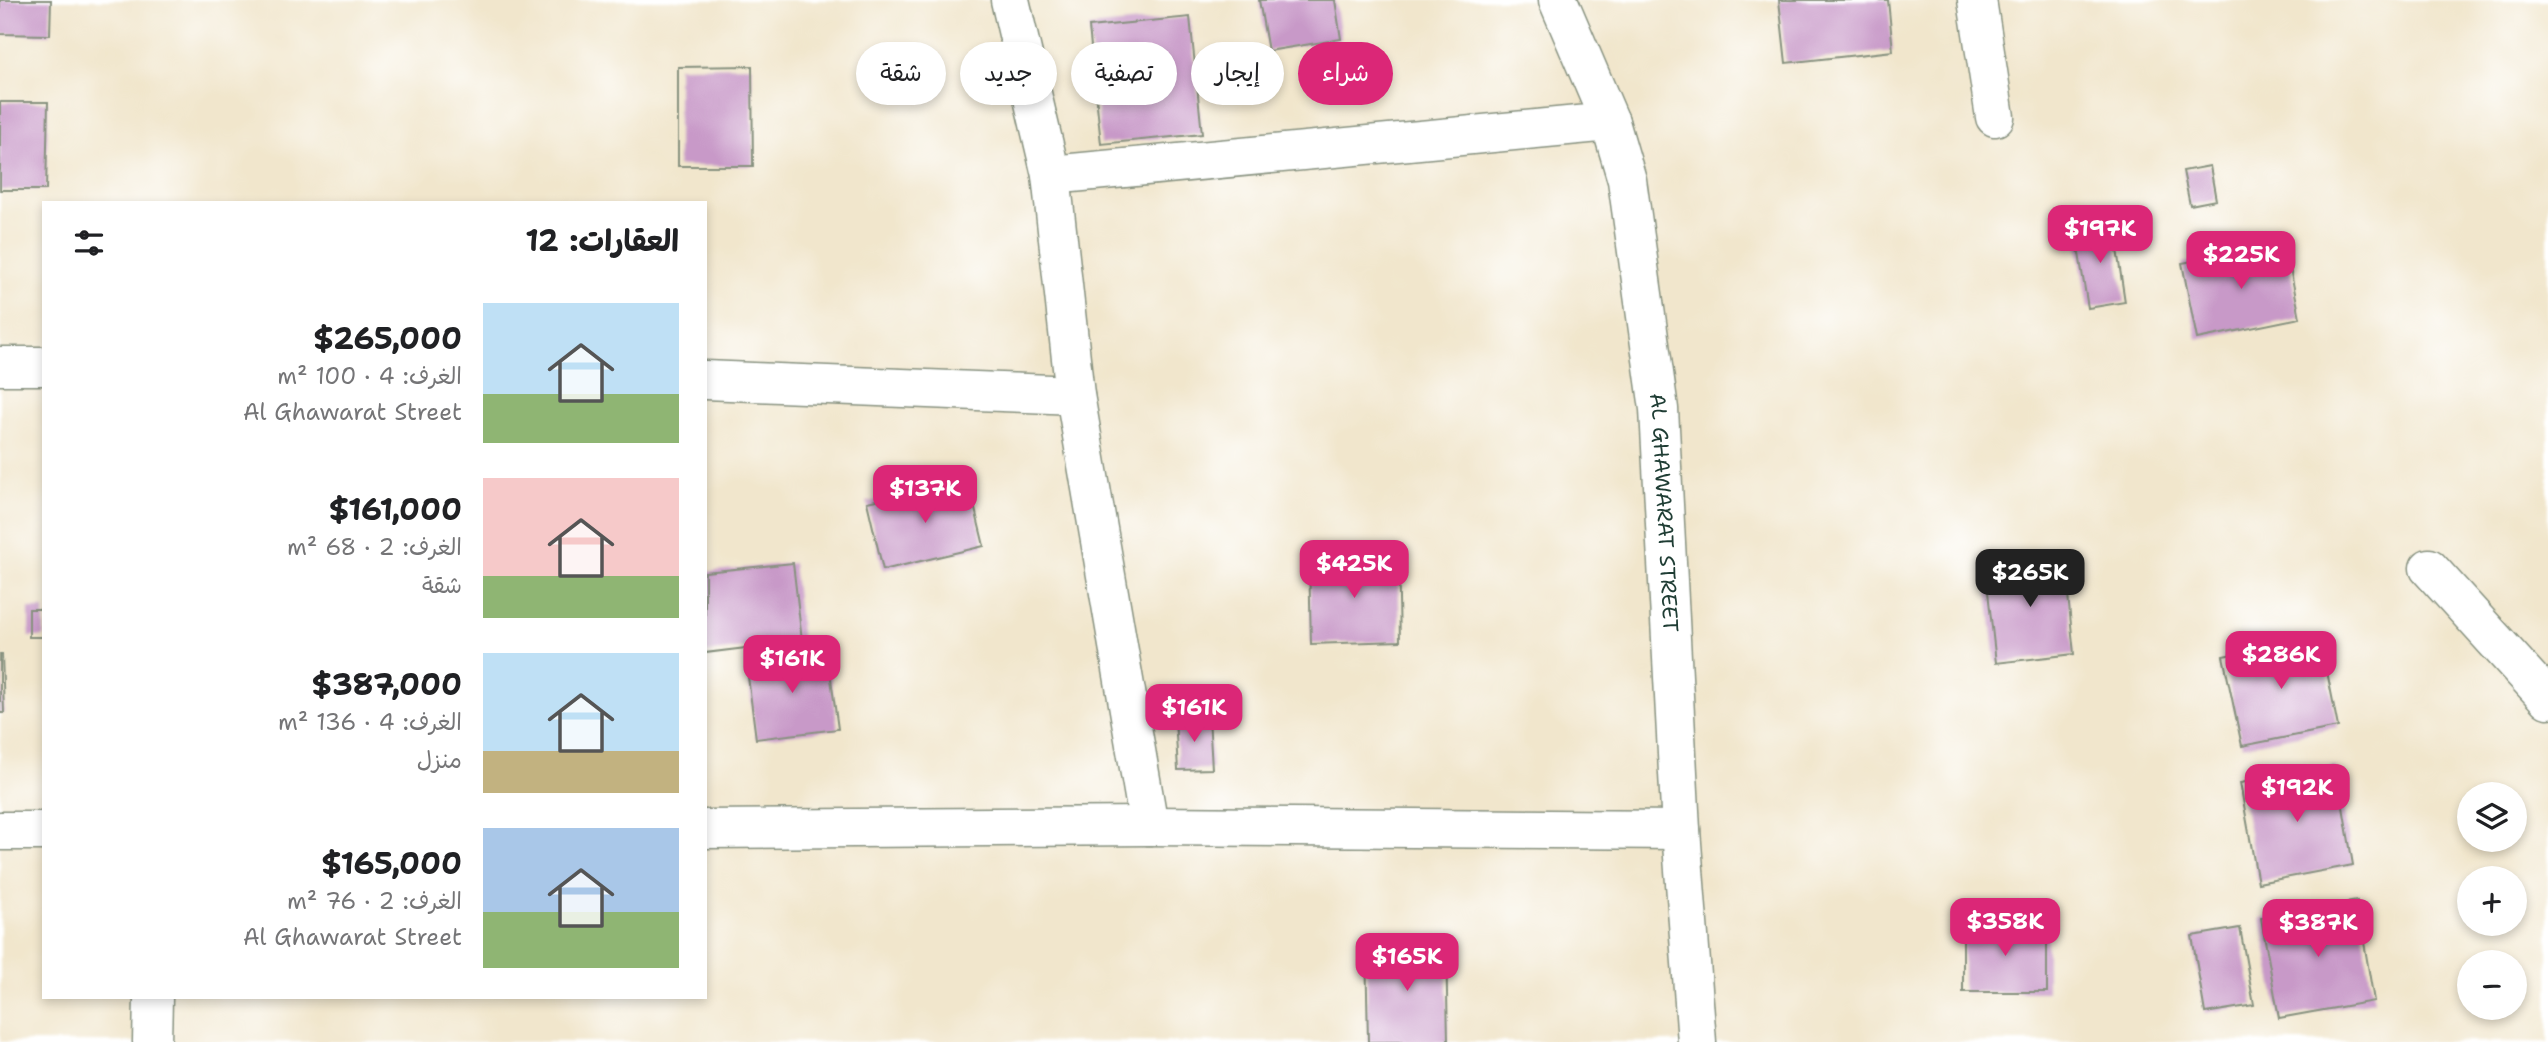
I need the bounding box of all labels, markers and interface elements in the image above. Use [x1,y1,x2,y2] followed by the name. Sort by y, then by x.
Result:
[856,42,946,105] chip: شقة
[960,42,1057,105] chip: جديد
[1071,42,1177,105] chip: تصفية
[1191,42,1284,105] chip: إيجار
[1298,42,1393,105] chip: شراء
[2051,205,2149,265] pin: $197K
[2064,213,2136,243] text: $197K
[525,220,679,261] text: العقارات: 12
[70,224,108,262] icon: filters
[2192,232,2290,291] pin: $225K
[2202,239,2280,269] text: $225K
[313,318,462,359] text: $265,000
[539,331,623,415] icon: home
[277,361,462,391] text: الغرف: 4 · 100 m²
[1643,391,1685,633] street label: AL GHAWARAT STREET
[243,397,462,427] text: Al Ghawarat Street
[876,466,974,525] pin: $137K
[889,473,961,503] text: $137K
[328,489,462,530] text: $161,000
[539,506,623,590] icon: home
[287,532,462,562] text: الغرف: 2 · 68 m²
[1305,540,1403,600] pin: $425K
[1316,548,1392,578] text: $425K
[1981,550,2079,609] pin: $265K
[1992,557,2068,587] text: $265K
[422,570,462,600] text: شقة
[2232,632,2330,691] pin: $286K
[743,636,841,695] pin: $161K
[2241,639,2321,669] text: $286K
[759,643,825,673] text: $161K
[311,664,462,705] text: $387,000
[539,681,623,765] icon: home
[1145,684,1243,744] pin: $161K
[1161,692,1227,722] text: $161K
[278,707,462,737] text: الغرف: 4 · 136 m²
[417,745,462,775] text: منزل
[2248,764,2346,824] pin: $192K
[2261,772,2333,802] text: $192K
[2457,782,2527,1020] map controls
[2457,782,2527,852] button: layers
[321,843,462,884] text: $165,000
[539,856,623,940] icon: home
[2457,866,2527,936] button: +
[287,886,462,916] text: الغرف: 2 · 76 m²
[1956,898,2054,958] pin: $358K
[2269,900,2367,959] pin: $387K
[1966,906,2044,936] text: $358K
[2278,907,2358,937] text: $387K
[243,922,462,952] text: Al Ghawarat Street
[1358,934,1456,993] pin: $165K
[1372,941,1442,971] text: $165K
[2457,950,2527,1020] button: −

